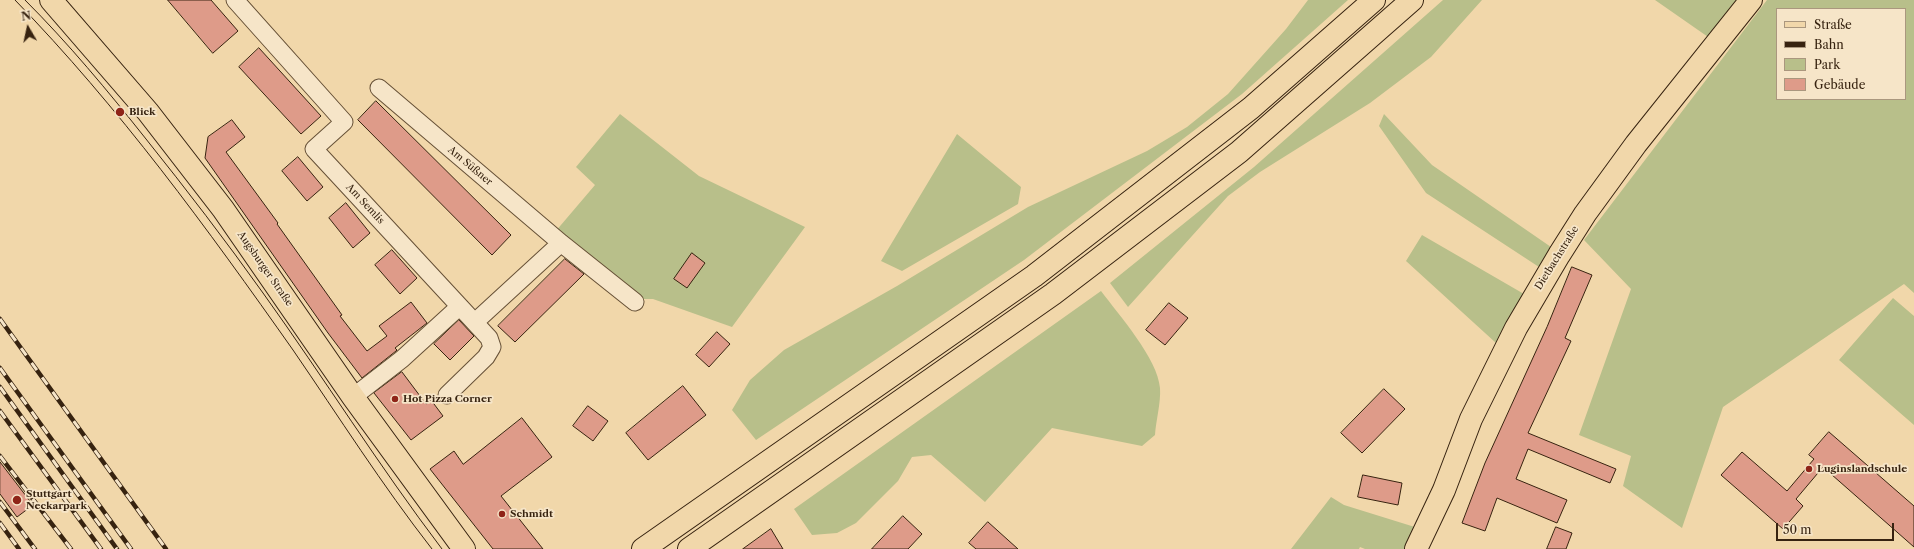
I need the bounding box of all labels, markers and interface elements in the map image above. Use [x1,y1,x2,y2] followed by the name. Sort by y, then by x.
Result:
[8,8,48,48] north arrow
[20,8,32,24] text: N
[1776,8,1906,100] legend
[1814,17,1852,32] text: Straße
[1814,37,1844,52] text: Bahn
[1814,57,1840,72] text: Park
[1814,77,1865,92] text: Gebäude
[114,106,126,118] marker: Blick
[129,106,156,118] place label: Blick
[445,144,495,188] street label: Am Süßner
[343,181,387,227] street label: Am Semlis
[1533,224,1581,292] street label: Dietbachstraße
[235,229,295,309] street label: Augsburger Straße
[403,393,492,405] place label: Hot Pizza Corner
[390,394,400,404] marker: Hot Pizza Corner
[1817,463,1907,475] place label: Luginslandschule
[1804,464,1814,474] marker: Luginslandschule
[26,488,87,512] place label: Stuttgart Neckarpark
[11,494,23,506] marker: Stuttgart Neckarpark
[510,508,553,520] place label: Schmidt
[497,509,507,519] marker: Schmidt
[1778,515,1896,541] scale bar
[1783,522,1812,537] text: 50 m

